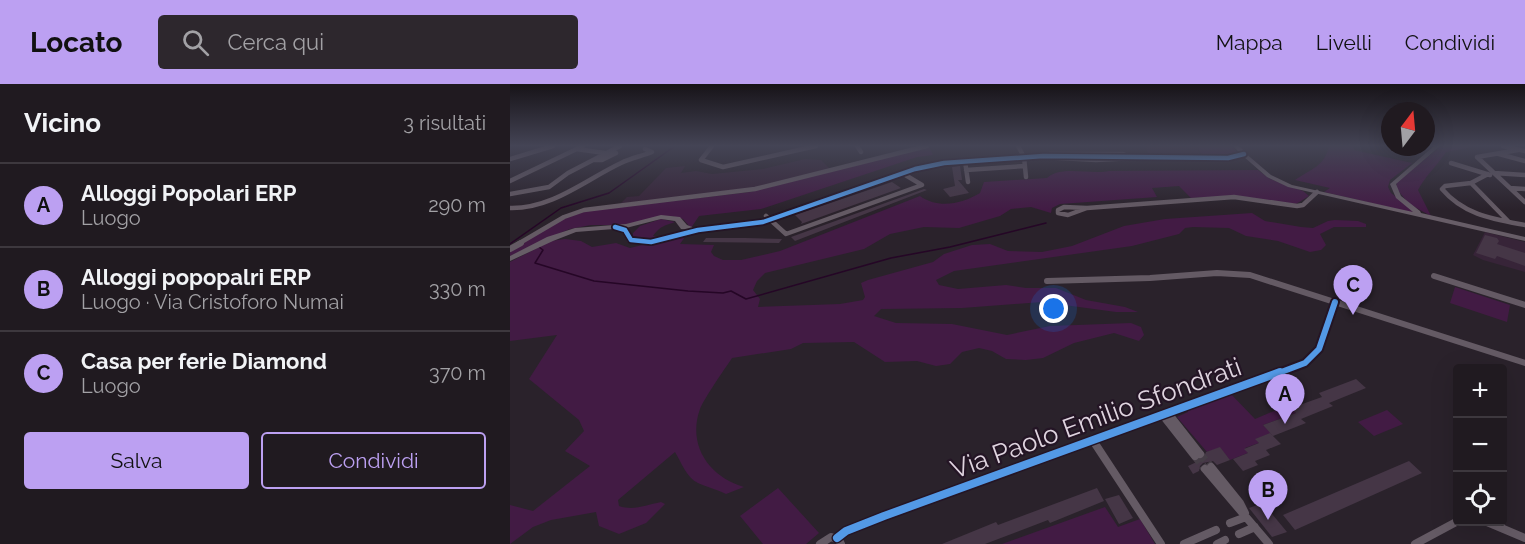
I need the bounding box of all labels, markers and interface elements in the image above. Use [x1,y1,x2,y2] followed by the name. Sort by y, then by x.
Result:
[158,15,578,69] search box
[30,26,122,59] text: Locato
[179,26,212,59] icon: search
[227,29,324,55] text: Cerca qui
[1216,30,1283,55] text: Mappa
[1316,30,1372,55] text: Livelli
[1405,30,1495,55] text: Condividi
[1381,102,1435,156] north arrow
[24,108,101,138] text: Vicino
[403,111,486,135] text: 3 risultati
[81,180,296,206] text: Alloggi Popolari ERP
[37,193,50,217] text: A
[428,193,486,217] text: 290 m
[81,206,141,230] text: Luogo
[81,264,311,290] text: Alloggi popopalri ERP
[1334,266,1372,315] pin: C
[37,277,50,301] text: B
[429,277,486,301] text: 330 m
[81,290,344,314] text: Luogo · Via Cristoforo Numai
[1039,294,1068,323] your location
[81,348,327,374] text: Casa per ferie Diamond
[947,351,1245,485] street label: Via Paolo Emilio Sfondrati
[37,361,50,385] text: C
[429,361,486,385] text: 370 m
[1453,364,1507,526] map controls
[1453,364,1507,418] button: +
[81,374,141,398] text: Luogo
[1266,374,1304,424] pin: A
[1453,418,1507,472] button: −
[24,432,249,489] button: Salva
[261,432,486,489] button: Condividi
[1248,470,1287,520] pin: B
[1453,472,1507,526] button: locate

